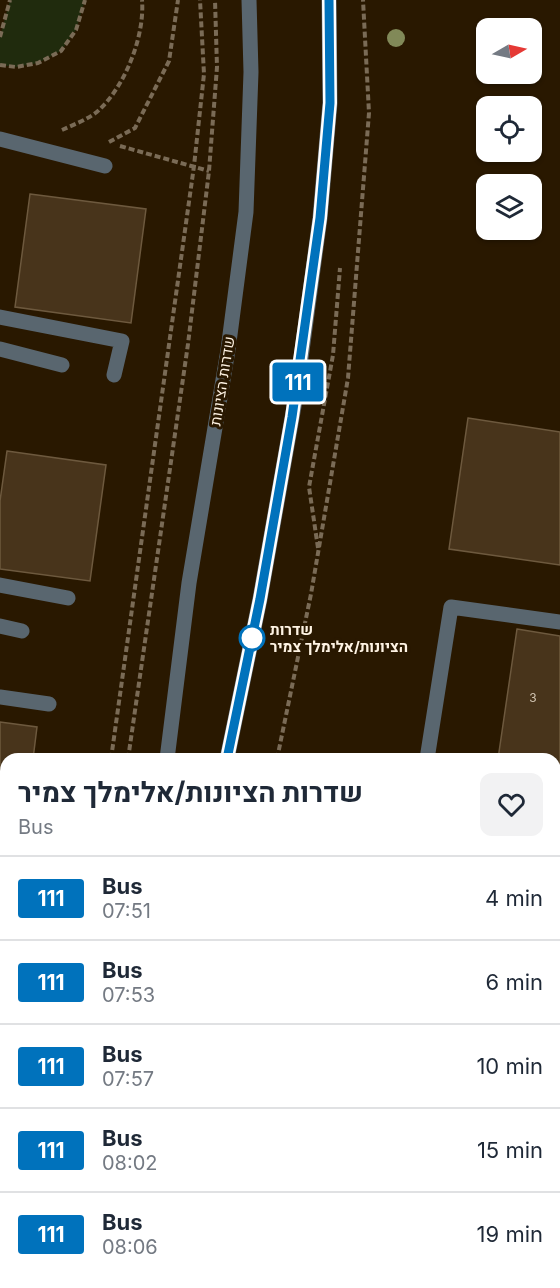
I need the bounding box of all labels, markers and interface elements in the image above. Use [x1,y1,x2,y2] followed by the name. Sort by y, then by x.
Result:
[476,18,542,84] north arrow
[476,18,542,240] map controls
[476,96,542,162] button: locate
[476,174,542,240] button: layers
[206,335,238,427] street label: שדרות הציונות
[264,362,332,401] line badge: 111
[284,370,312,395] text: 111
[270,620,408,656] place label: שדרות הציונות/אלימלך צמיר
[239,625,265,651] marker: שדרות הציונות/אלימלך צמיר
[529,690,537,705] house number: 3
[480,773,543,836] button: heart
[18,775,363,809] text: שדרות הציונות/אלימלך צמיר
[18,815,53,839] text: Bus
[102,873,143,899] text: Bus
[485,885,543,911] text: 4 min
[37,886,65,911] text: 111
[102,899,151,923] text: 07:51
[102,957,143,983] text: Bus
[486,969,543,995] text: 6 min
[37,970,65,995] text: 111
[102,983,155,1007] text: 07:53
[102,1041,143,1067] text: Bus
[476,1053,543,1079] text: 10 min
[37,1054,65,1079] text: 111
[102,1067,154,1091] text: 07:57
[102,1125,143,1151] text: Bus
[477,1137,543,1163] text: 15 min
[37,1138,65,1163] text: 111
[102,1151,158,1175] text: 08:02
[102,1209,143,1235] text: Bus
[477,1221,543,1247] text: 19 min
[37,1222,65,1247] text: 111
[102,1235,158,1259] text: 08:06

